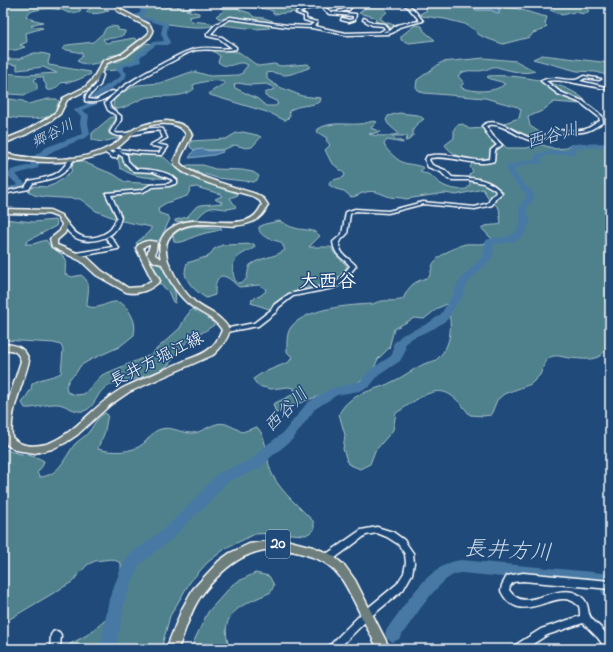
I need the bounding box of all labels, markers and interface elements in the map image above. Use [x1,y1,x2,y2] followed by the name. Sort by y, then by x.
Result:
[28,114,78,154] water label: 郷谷川
[524,117,582,157] water label: 西谷川
[299,269,357,296] district label: 大西谷
[106,326,208,394] street label: 長井方堀江線
[259,383,315,439] water label: 西谷川
[266,530,290,558] road number: 20
[463,534,553,570] water label: 長井方川

